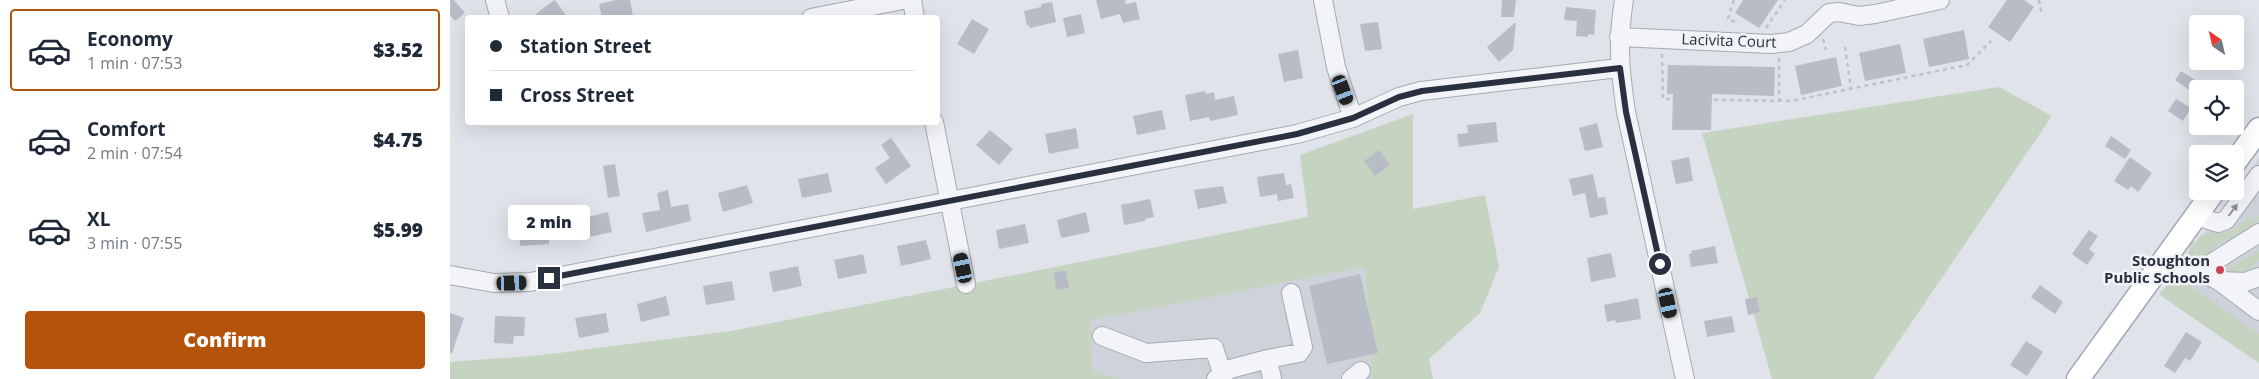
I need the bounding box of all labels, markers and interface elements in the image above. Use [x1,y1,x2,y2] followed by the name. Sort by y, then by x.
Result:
[2189,15,2244,70] north arrow
[2189,15,2244,200] map controls
[87,26,173,52] text: Economy
[27,28,72,73] icon: car
[1681,28,1777,52] street label: Lacivita Court
[520,33,651,59] text: Station Street
[373,37,423,63] text: $3.52
[87,52,182,74] text: 1 min · 07:53
[1330,73,1355,107] car
[2189,80,2244,135] button: locate
[520,82,634,108] text: Cross Street
[87,116,166,142] text: Comfort
[27,118,72,163] icon: car
[373,127,423,153] text: $4.75
[87,142,182,164] text: 2 min · 07:54
[2189,145,2244,200] button: layers
[2228,204,2239,217] one-way arrow
[87,206,110,232] text: XL
[508,206,590,240] callout: 2 min
[27,208,72,253] icon: car
[526,211,572,233] text: 2 min
[373,217,423,243] text: $5.99
[87,232,182,254] text: 3 min · 07:55
[2104,250,2210,287] place label: Stoughton Public Schools
[952,252,973,284] car
[1649,253,1671,275] route start
[2214,264,2226,276] marker: Stoughton Public Schools
[538,267,560,289] route end
[496,275,527,291] car
[1657,287,1678,319] car
[25,311,425,369] button: Confirm

